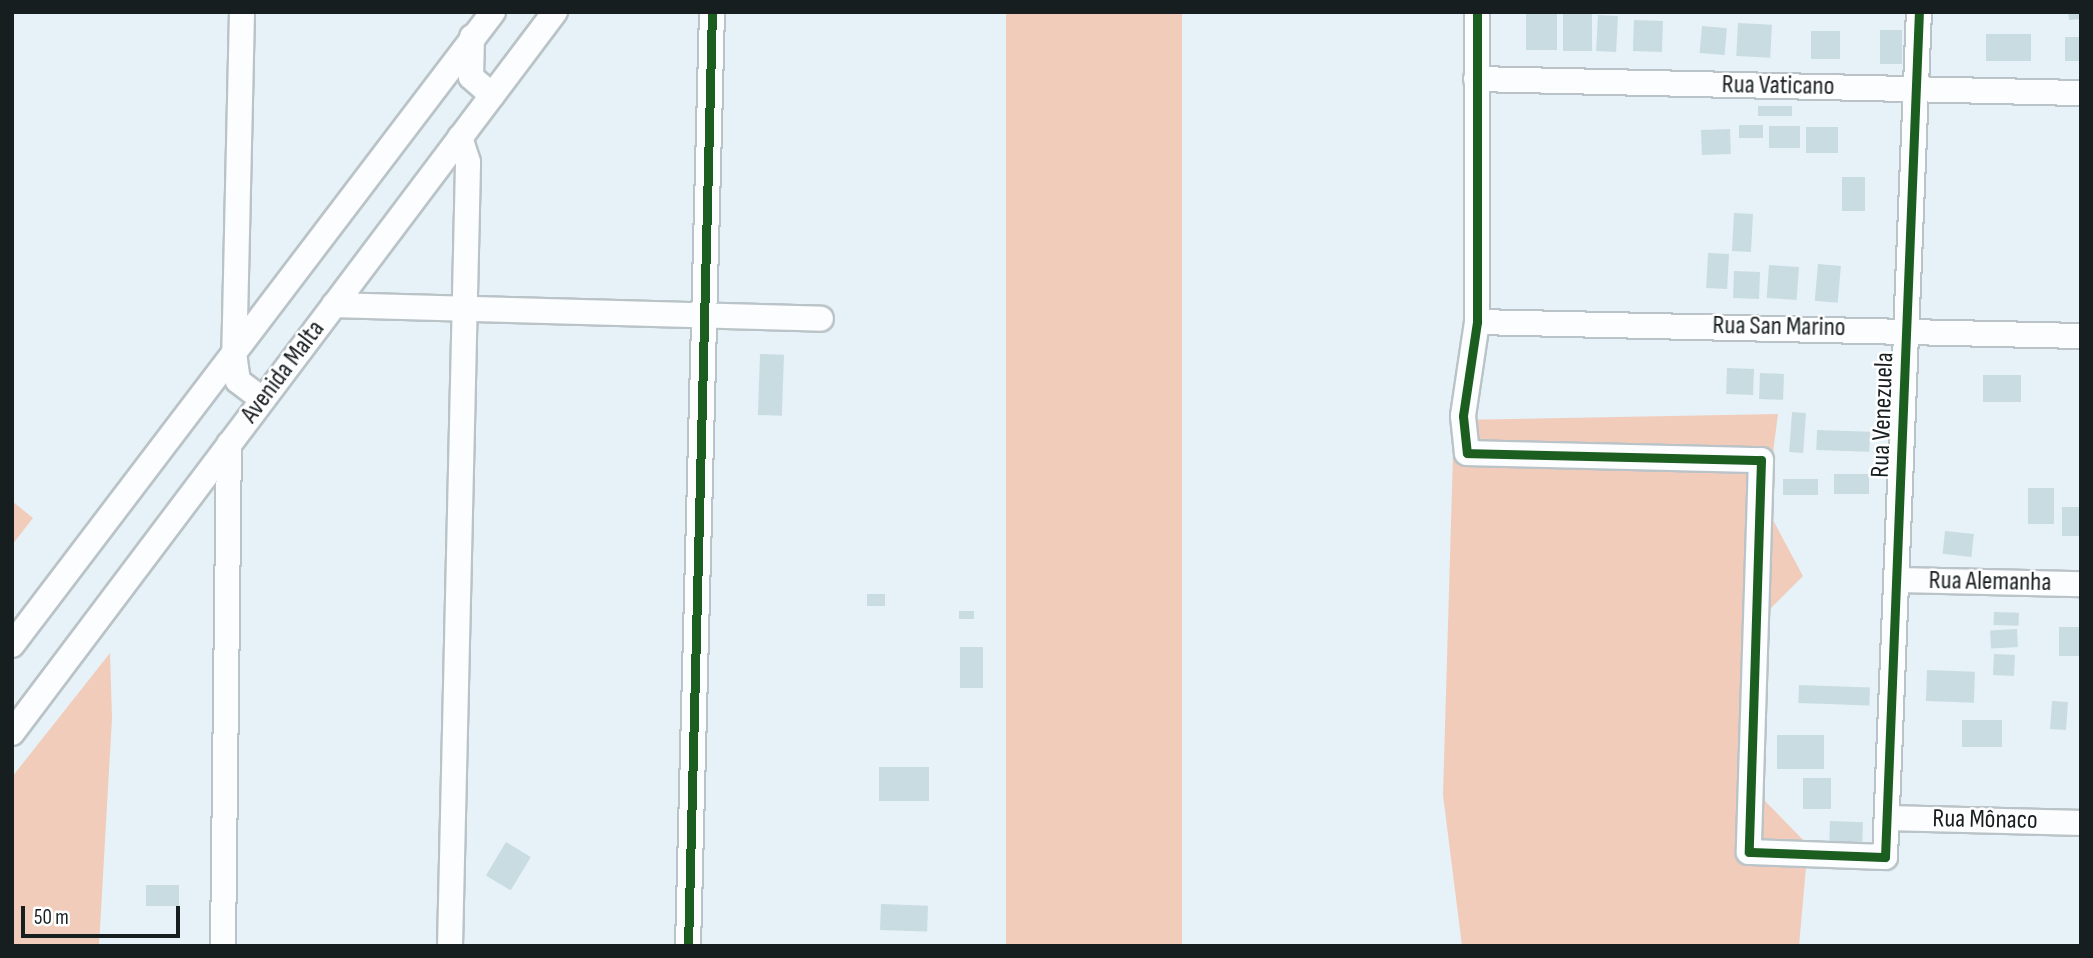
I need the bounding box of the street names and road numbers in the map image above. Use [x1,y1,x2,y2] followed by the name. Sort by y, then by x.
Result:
[1721,69,1835,103] street label: Rua Vaticano
[1712,310,1846,344] street label: Rua San Marino
[234,315,332,429] street label: Avenida Malta
[1865,352,1901,478] street label: Rua Venezuela
[1928,565,2052,599] street label: Rua Alemanha
[1932,803,2038,837] street label: Rua Mônaco

